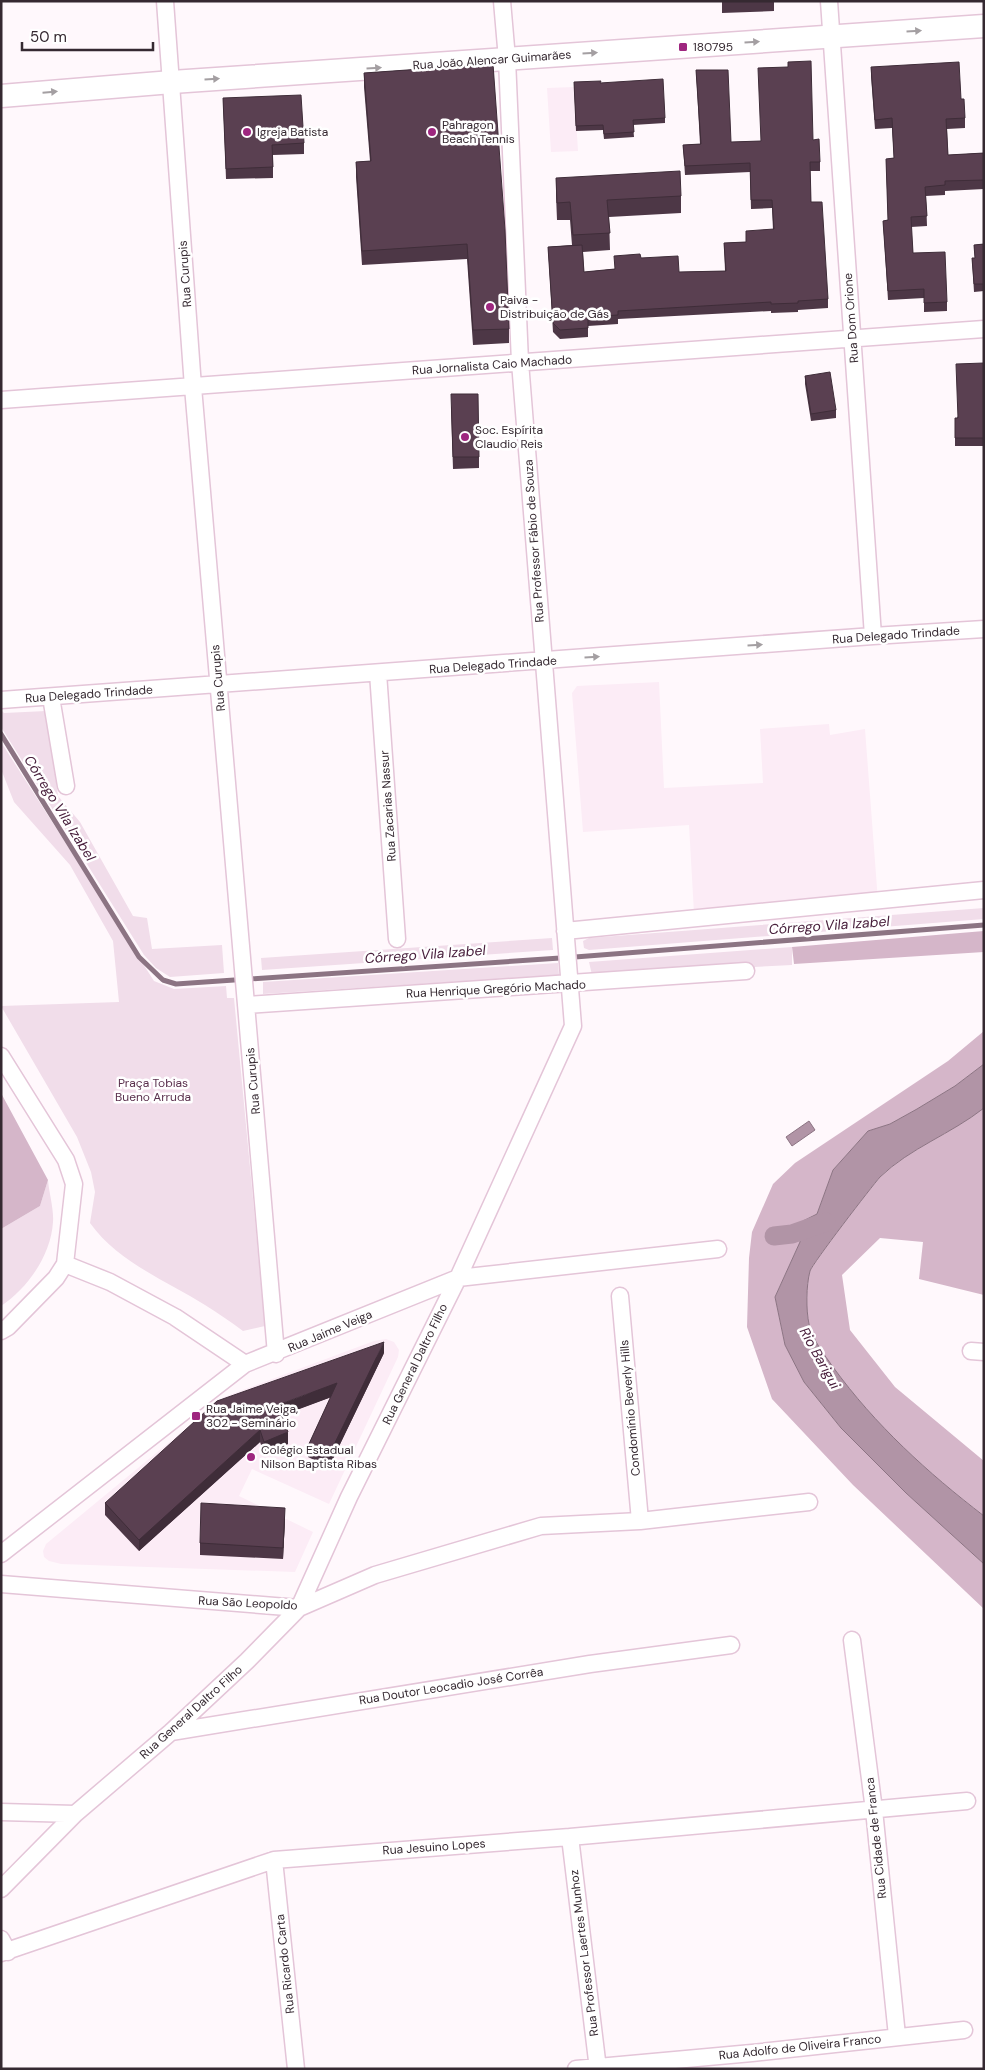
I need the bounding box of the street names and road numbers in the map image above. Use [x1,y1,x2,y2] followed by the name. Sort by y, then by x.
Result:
[412,46,572,74] street label: Rua João Alencar Guimarães
[175,240,195,308] street label: Rua Curupis
[840,272,862,364] street label: Rua Dom Orione
[411,351,573,379] street label: Rua Jornalista Caio Machado
[520,459,548,623] street label: Rua Professor Fábio de Souza
[832,623,961,647] street label: Rua Delegado Trindade
[207,644,229,712] street label: Rua Curupis
[429,653,558,677] street label: Rua Delegado Trindade
[25,682,154,706] street label: Rua Delegado Trindade
[376,749,400,862] street label: Rua Zacarias Nassur
[406,976,586,1002] street label: Rua Henrique Gregório Machado
[242,1047,264,1115] street label: Rua Curupis
[379,1301,451,1427] street label: Rua General Daltro Filho
[285,1306,375,1356] street label: Rua Jaime Veiga
[616,1339,644,1477] street label: Condomínio Beverly Hills
[198,1592,298,1614] street label: Rua São Leopoldo
[136,1662,246,1762] street label: Rua General Daltro Filho
[358,1664,544,1708] street label: Rua Doutor Leocadio José Corrêa
[862,1776,890,1900] street label: Rua Cidade de Franca
[382,1835,486,1859] street label: Rua Jesuino Lopes
[566,1869,602,2037] street label: Rua Professor Laertes Munhoz
[272,1913,298,2015] street label: Rua Ricardo Carta
[718,2031,882,2063] street label: Rua Adolfo de Oliveira Franco

